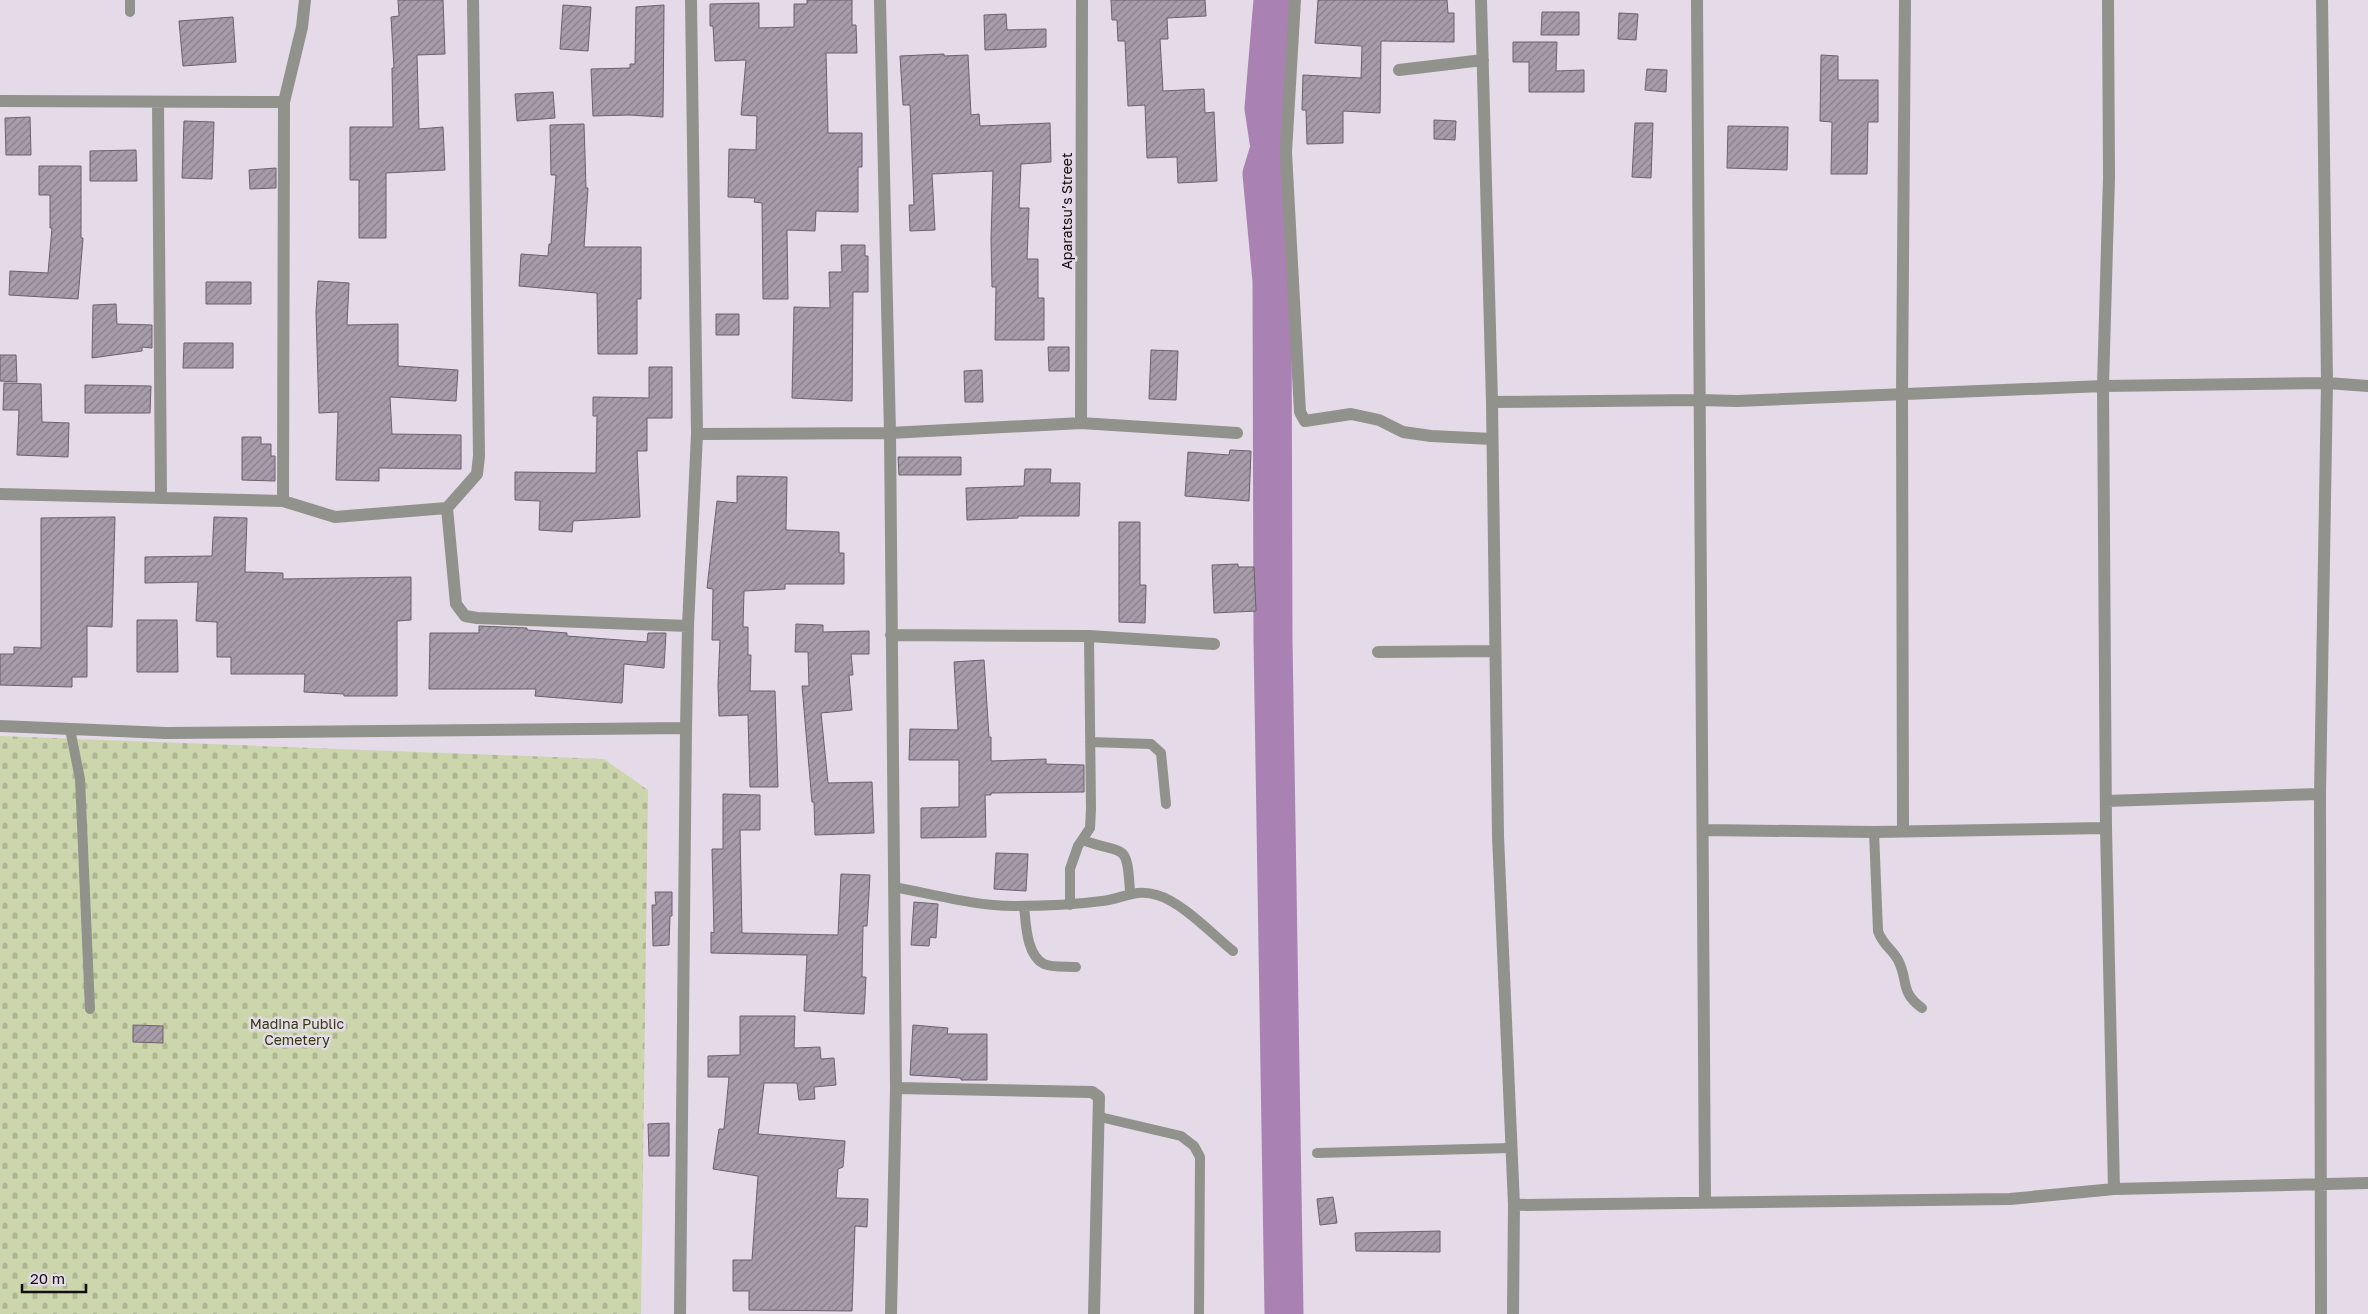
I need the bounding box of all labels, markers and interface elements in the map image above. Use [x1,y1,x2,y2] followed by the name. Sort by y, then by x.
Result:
[1058,152,1075,270] street label: Aparatsu’s Street
[250,1015,345,1048] park label: Madina Public Cemetery
[22,1262,86,1294] scale bar
[30,1269,65,1287] text: 20 m

